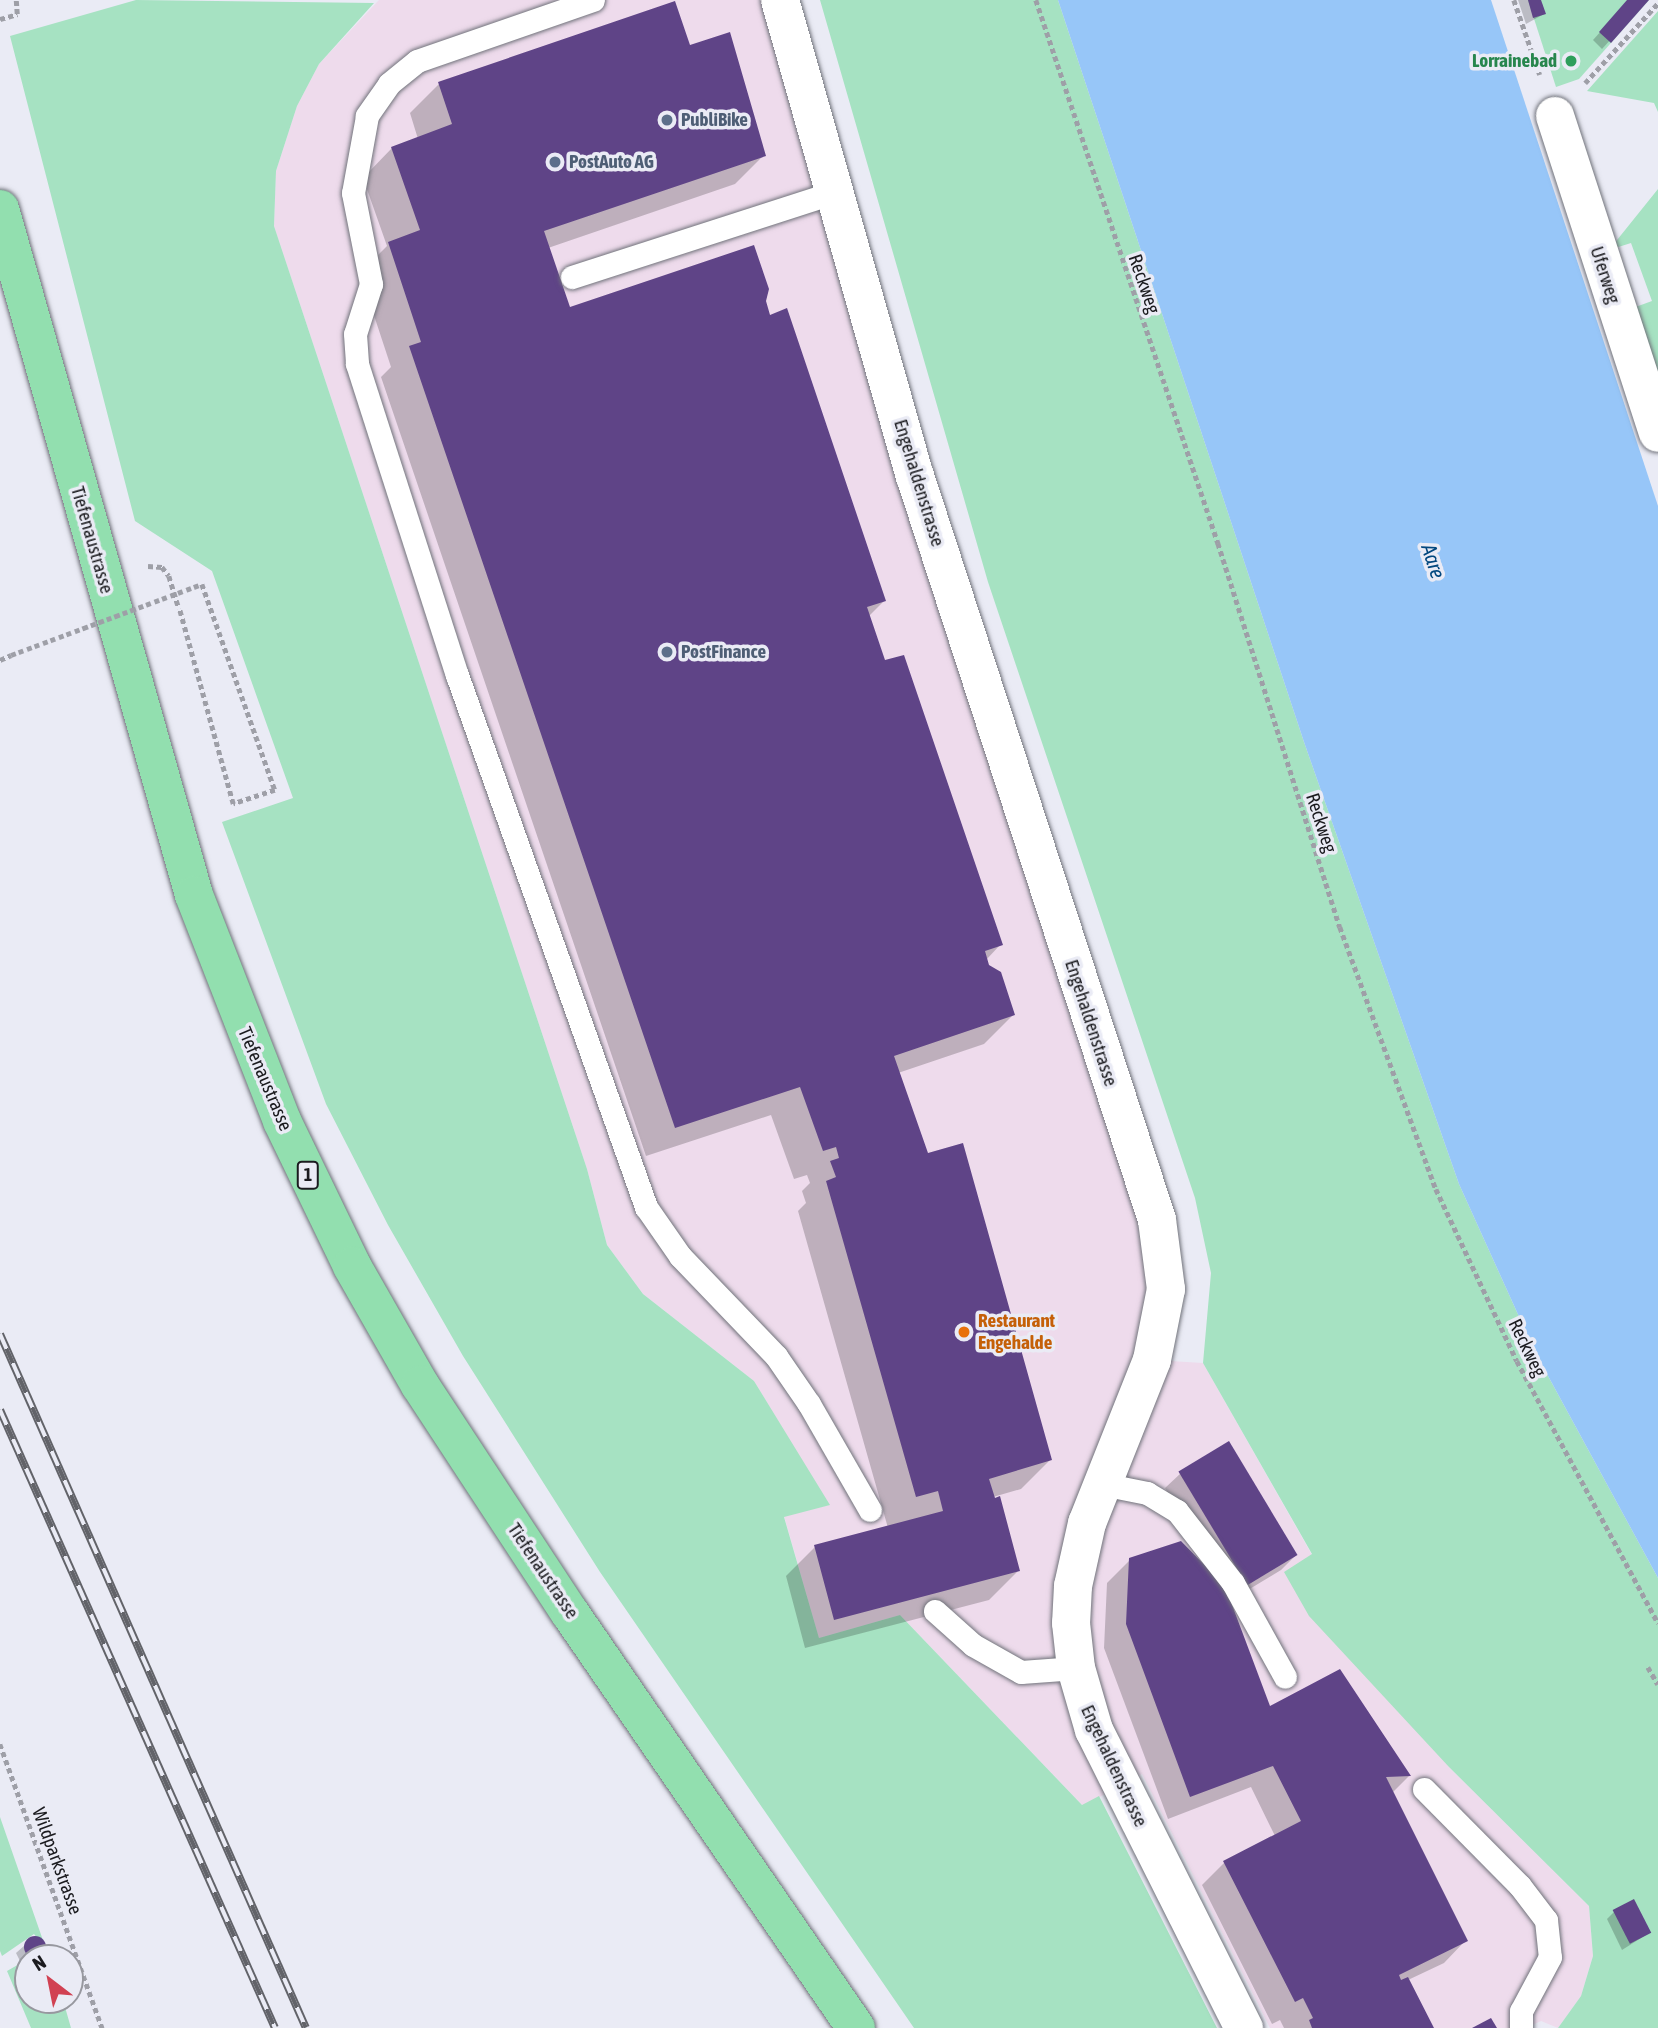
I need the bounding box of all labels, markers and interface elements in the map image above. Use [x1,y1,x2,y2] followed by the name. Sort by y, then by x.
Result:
[1472,50,1557,72] place label: Lorrainebad
[1563,53,1579,69] marker: Lorrainebad
[681,109,748,131] place label: PubliBike
[659,112,675,128] marker: PubliBike
[569,151,654,173] place label: PostAuto AG
[547,154,563,170] marker: PostAuto AG
[1585,244,1625,306] street label: Uferweg
[1123,251,1165,317] street label: Reckweg
[889,417,949,549] street label: Engehaldenstrasse
[66,484,118,596] street label: Tiefenaustrasse
[1417,540,1451,582] water label: Aare
[681,641,766,663] place label: PostFinance
[659,644,675,660] marker: PostFinance
[1301,790,1341,856] street label: Reckweg
[1060,957,1122,1089] street label: Engehaldenstrasse
[233,1024,297,1134] street label: Tiefenaustrasse
[296,1160,320,1190] road number: 1
[978,1310,1055,1354] place label: Restaurant Engehalde
[1503,1315,1551,1381] street label: Reckweg
[956,1324,972,1340] marker: Restaurant Engehalde
[503,1519,583,1623] street label: Tiefenaustrasse
[1076,1701,1152,1831] street label: Engehaldenstrasse
[27,1804,87,1918] street label: Wildparkstrasse
[14,1944,84,2014] north arrow
[28,1951,50,1975] text: N

